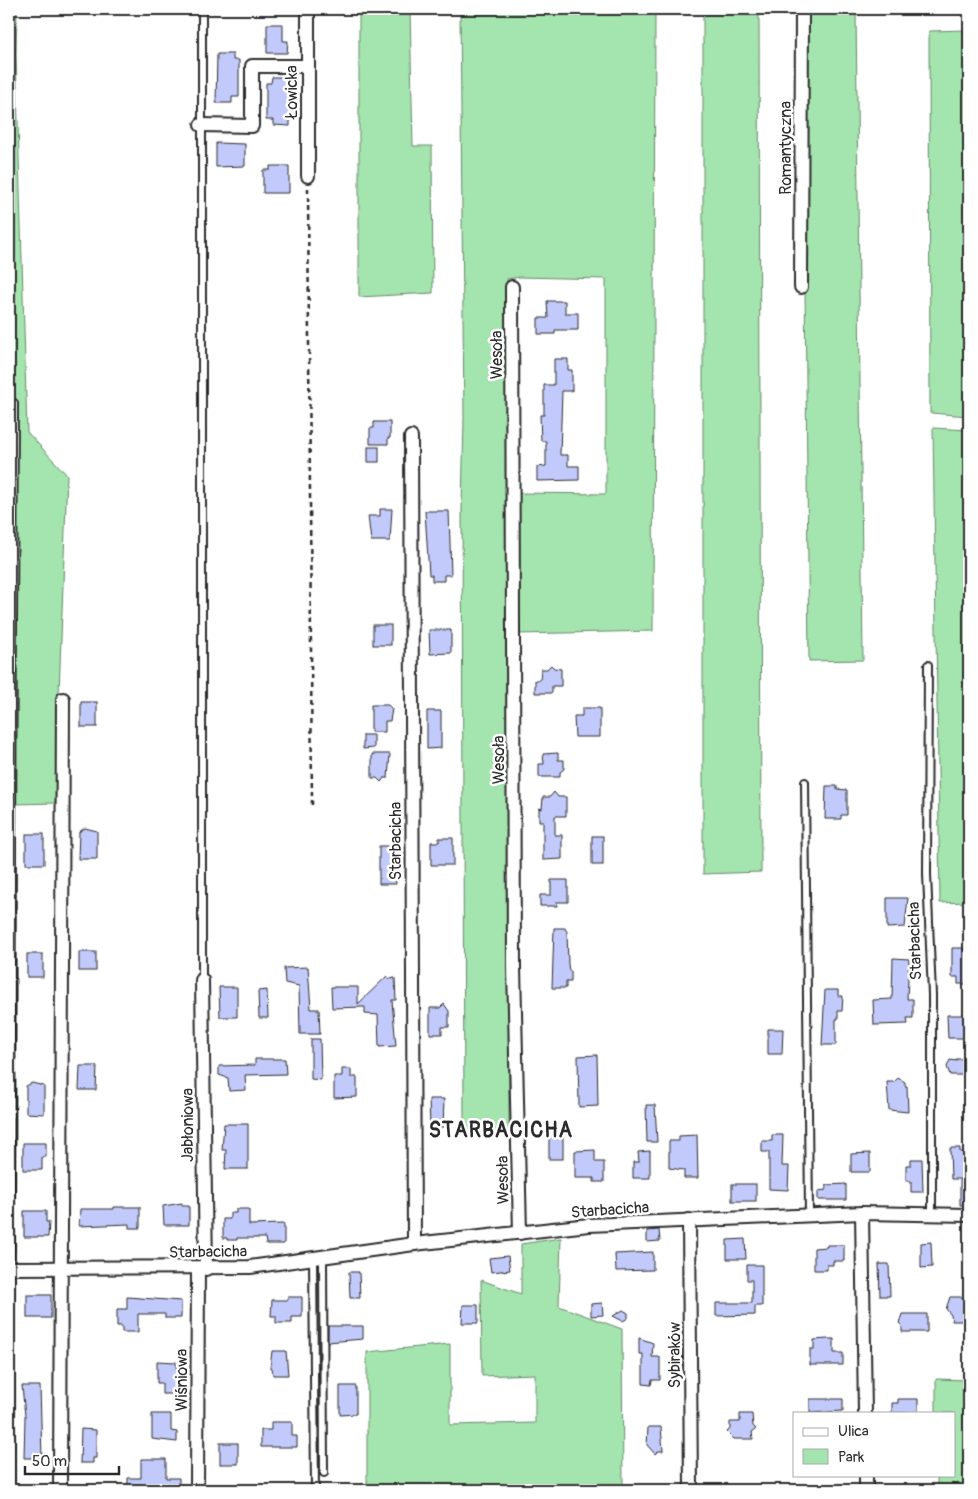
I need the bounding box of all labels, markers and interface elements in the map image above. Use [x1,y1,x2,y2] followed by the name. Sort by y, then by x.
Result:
[282,65,302,120] street label: Łowicka
[776,101,796,195] street label: Romantyczna
[487,331,507,379] street label: Wesoła
[489,736,509,784] street label: Wesoła
[386,802,406,880] street label: Starbacicha
[904,901,926,980] street label: Starbacicha
[178,1088,198,1162] street label: Jabłoniowa
[429,1117,573,1144] district label: STARBACICHA
[493,1155,513,1205] street label: Wesoła
[570,1197,650,1223] street label: Starbacicha
[169,1241,247,1263] street label: Starbacicha
[665,1322,685,1388] street label: Sybiraków
[172,1349,192,1411] street label: Wiśniowa
[793,1412,956,1476] legend
[838,1422,869,1441] text: Ulica
[25,1444,119,1476] scale bar
[838,1448,865,1467] text: Park
[32,1452,67,1471] text: 50 m

